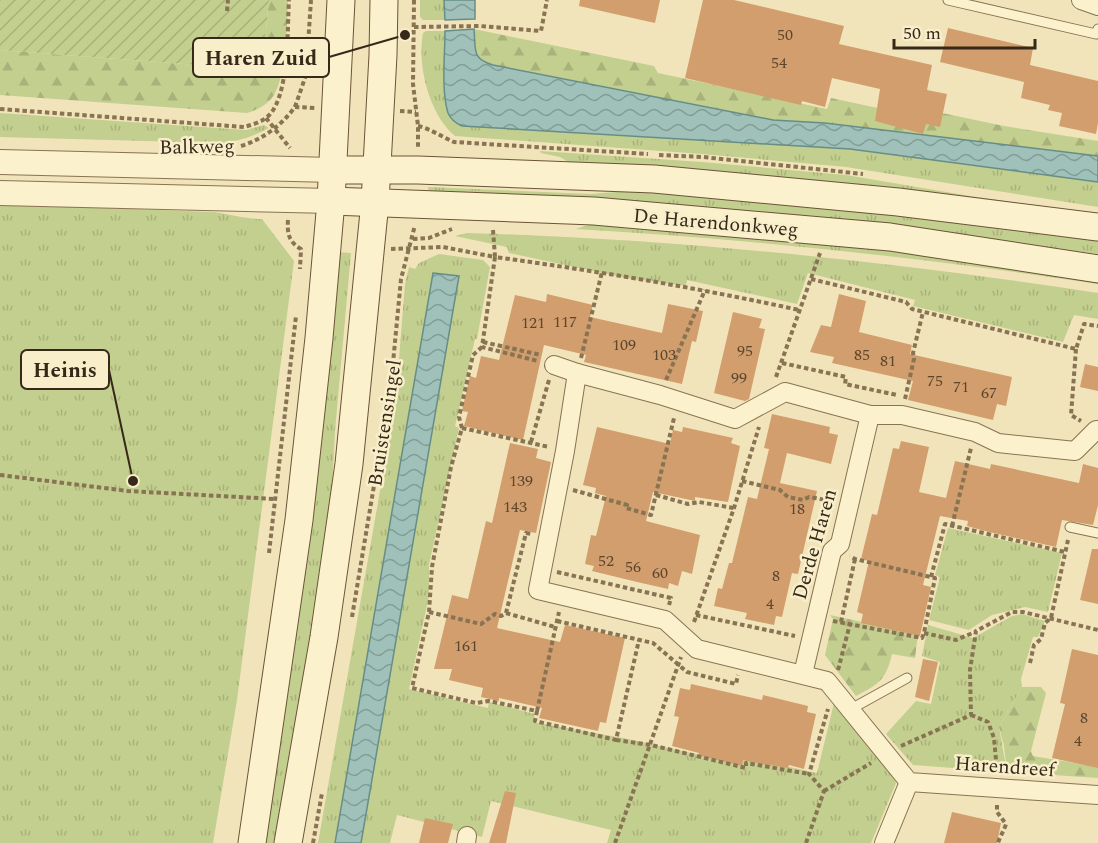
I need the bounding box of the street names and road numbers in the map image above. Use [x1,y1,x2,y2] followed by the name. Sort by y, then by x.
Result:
[159,131,235,163] street label: Balkweg
[632,201,800,245] street label: De Harendonkweg
[360,358,410,489] street label: Bruistensingel
[785,485,845,603] street label: Derde Haren
[954,749,1058,786] street label: Harendreef

